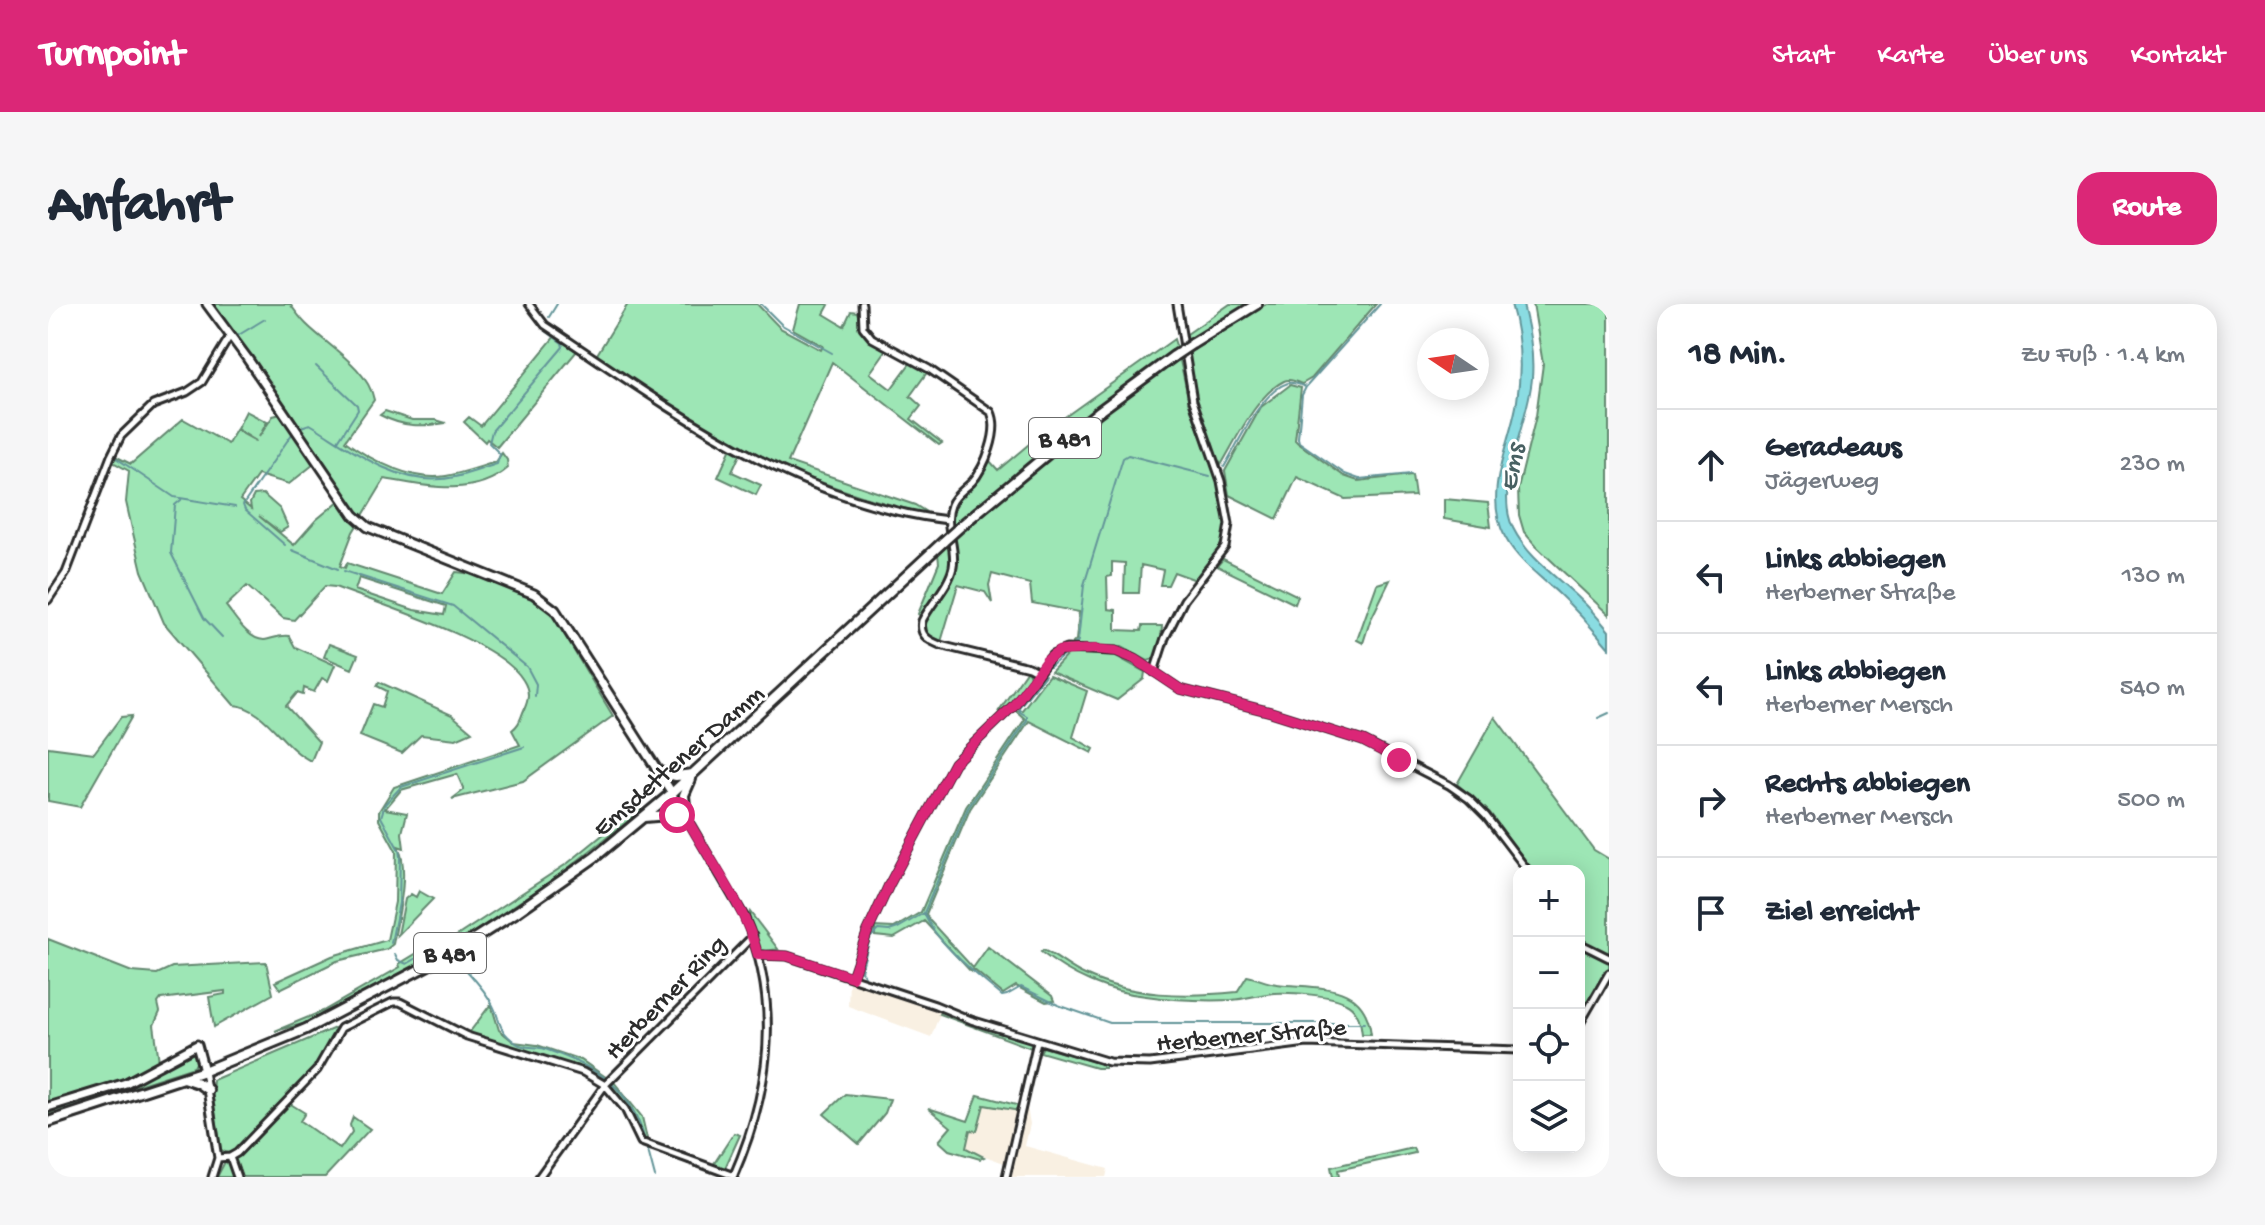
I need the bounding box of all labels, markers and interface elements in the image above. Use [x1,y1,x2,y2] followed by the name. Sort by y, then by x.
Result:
[40,34,184,78] text: Turnpoint
[1772,40,1833,73] text: Start
[1877,40,1944,73] text: Karte
[1988,40,2087,73] text: Über uns
[2131,40,2225,73] text: Kontakt
[2077,172,2217,245] button: Route
[48,175,229,241] text: Anfahrt
[1417,328,1489,400] north arrow
[1689,336,1787,376] text: 18 Min.
[2021,341,2185,372] text: Zu Fuß · 1.4 km
[1029,418,1101,458] road number: B 481
[1765,432,1902,467] text: Geradeaus
[1493,439,1534,494] water label: Ems
[1689,443,1733,487] icon: ahead
[2119,450,2185,481] text: 230 m
[1765,467,1879,498] text: Jägerweg
[1765,544,1945,579] text: Links abbiegen
[1689,555,1733,599] icon: left
[2122,562,2185,593] text: 130 m
[1765,579,1955,610] text: Herberner Straße
[1765,656,1945,691] text: Links abbiegen
[1689,667,1733,711] icon: left
[2120,674,2185,705] text: 540 m
[588,680,772,845] street label: Emsdettener Damm
[1765,691,1953,722] text: Herberner Mersch
[1381,742,1417,778] route end
[1765,768,1970,803] text: Rechts abbiegen
[1689,779,1733,823] icon: right
[2117,786,2185,817] text: 500 m
[659,797,695,833] route start
[1765,803,1953,834] text: Herberner Mersch
[1513,865,1585,1153] map controls
[1513,865,1585,937] button: +
[1689,891,1733,935] icon: arrive
[1765,896,1917,931] text: Ziel erreicht
[600,930,734,1068] street label: Herberner Ring
[414,933,486,973] road number: B 481
[1513,937,1585,1009] button: −
[1513,1009,1585,1081] button: locate
[1155,1014,1348,1061] street label: Herberner Straße
[1513,1081,1585,1153] button: layers

